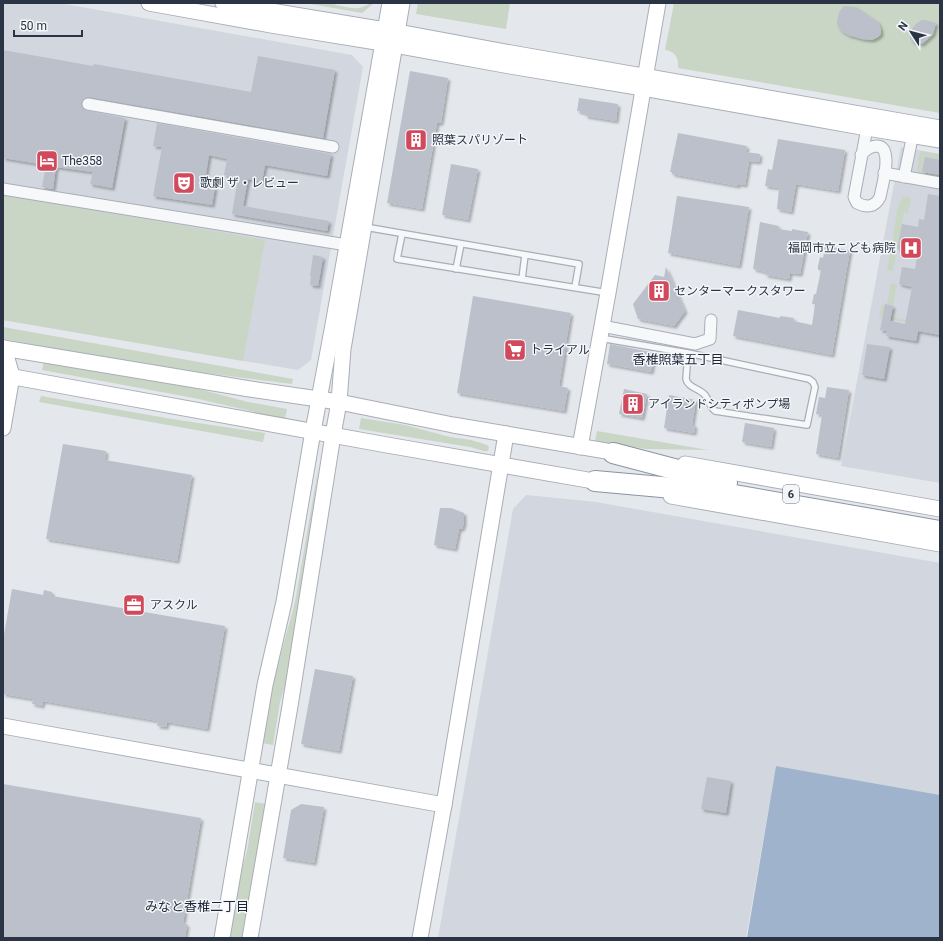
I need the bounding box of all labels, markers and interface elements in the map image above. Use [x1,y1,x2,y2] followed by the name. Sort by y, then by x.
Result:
[14,12,82,38] scale bar
[891,12,931,52] north arrow
[20,19,47,33] text: 50 m
[896,19,911,33] text: N
[403,127,429,153] building icon: 照葉スパリゾート
[432,133,528,147] place label: 照葉スパリゾート
[34,148,60,174] hotel icon: The358
[62,154,103,168] place label: The358
[171,170,197,196] theatre icon: 歌劇 ザ・レビュー
[200,176,299,190] place label: 歌劇 ザ・レビュー
[898,235,924,261] hospital icon: 福岡市立こども病院
[788,241,896,255] place label: 福岡市立こども病院
[646,278,672,304] building icon: センターマークスタワー
[674,284,806,298] place label: センターマークスタワー
[502,337,528,363] supermarket icon: トライアル
[530,343,590,357] place label: トライアル
[632,352,724,367] district label: 香椎照葉五丁目
[620,391,646,417] building icon: アイランドシティポンプ場
[648,397,790,411] place label: アイランドシティポンプ場
[783,485,799,503] road number: 6
[121,592,147,618] office icon: アスクル
[150,598,198,612] place label: アスクル
[145,899,249,914] district label: みなと香椎二丁目

